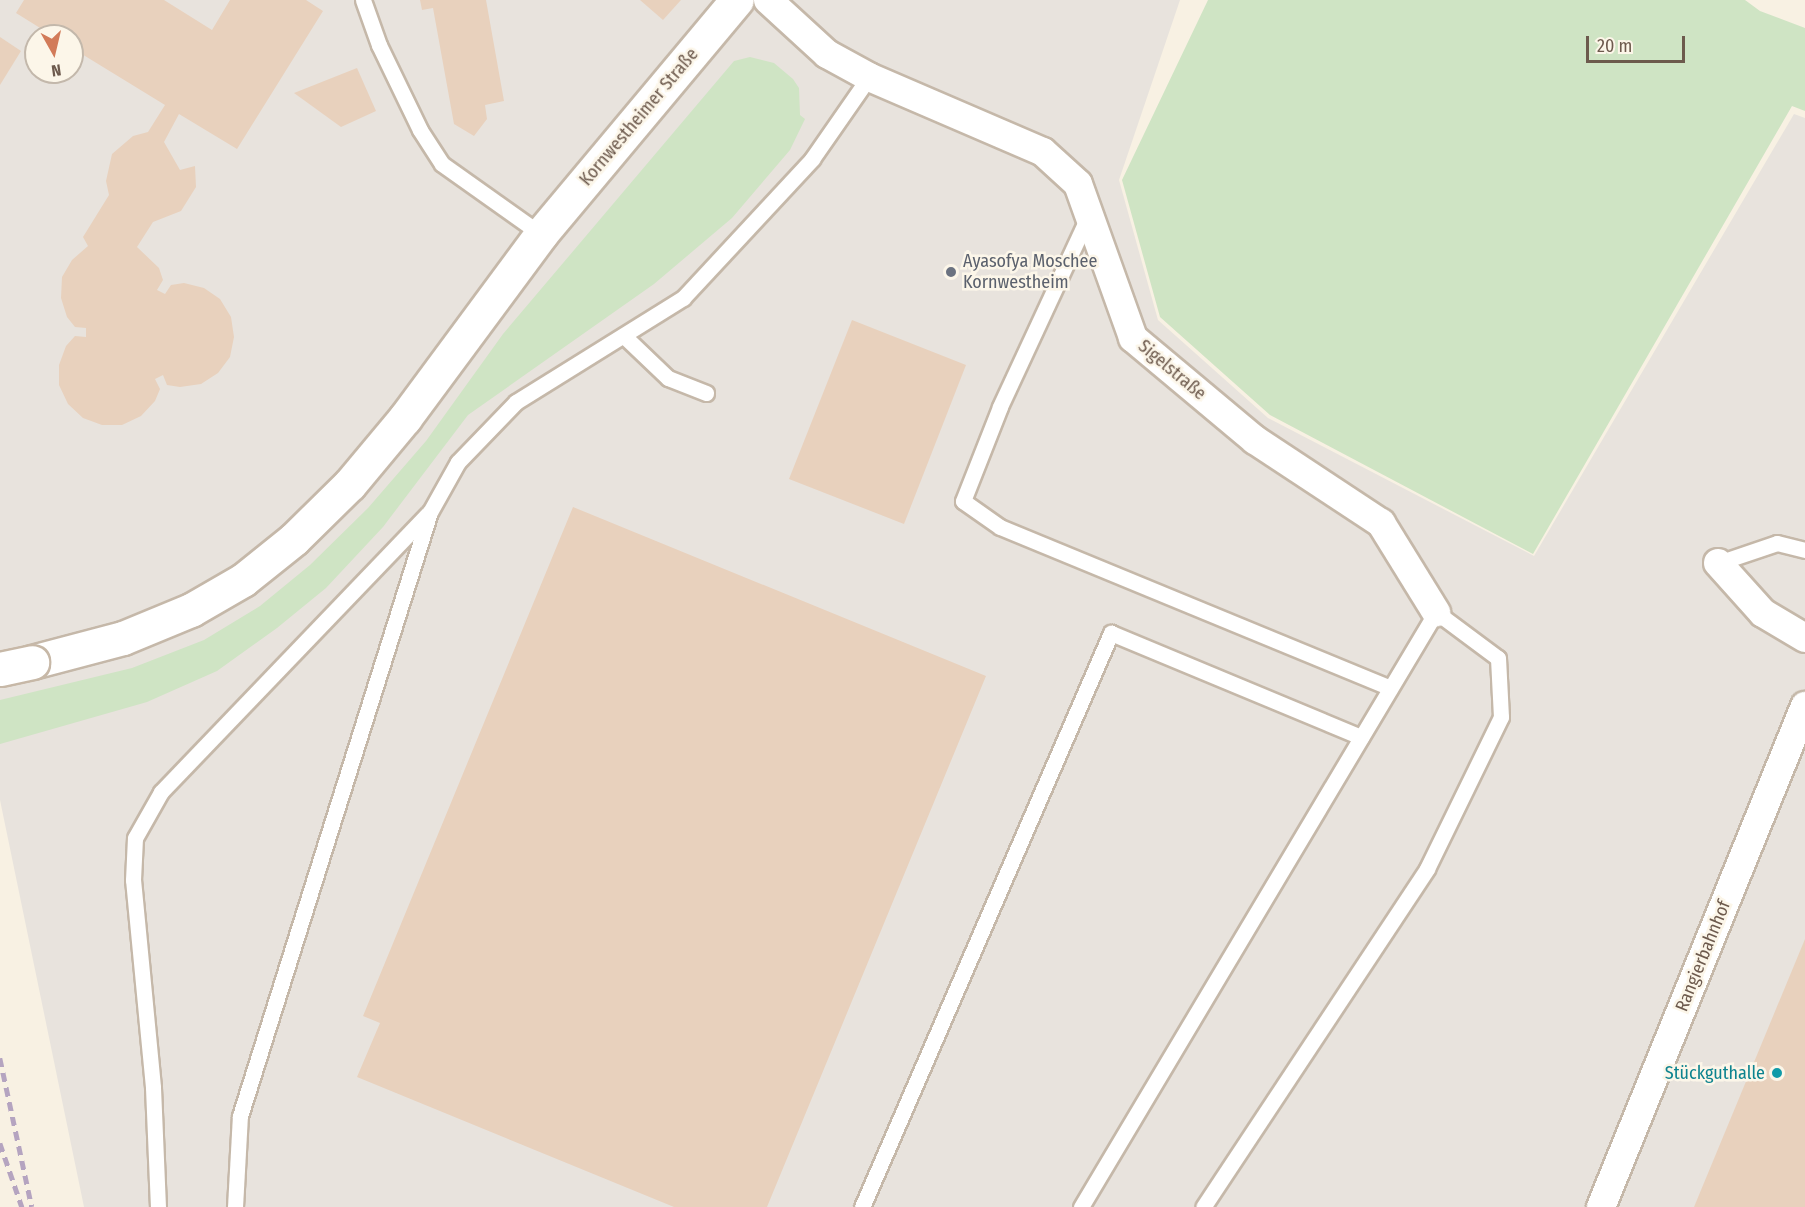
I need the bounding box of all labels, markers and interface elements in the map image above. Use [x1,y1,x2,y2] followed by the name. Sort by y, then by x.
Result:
[24,24,84,84] north arrow
[1589,24,1688,62] scale bar
[1597,35,1632,57] text: 20 m
[575,44,703,190] street label: Kornwestheimer Straße
[50,60,62,80] text: N
[963,251,1097,294] place label: Ayasofya Moschee Kornwestheim
[944,265,958,279] marker: Ayasofya Moschee Kornwestheim
[1134,335,1210,405] street label: Sigelstraße
[1671,897,1735,1015] street label: Rangierbahnhof
[1665,1062,1765,1084] place label: Stückguthalle
[1770,1066,1784,1080] marker: Stückguthalle

